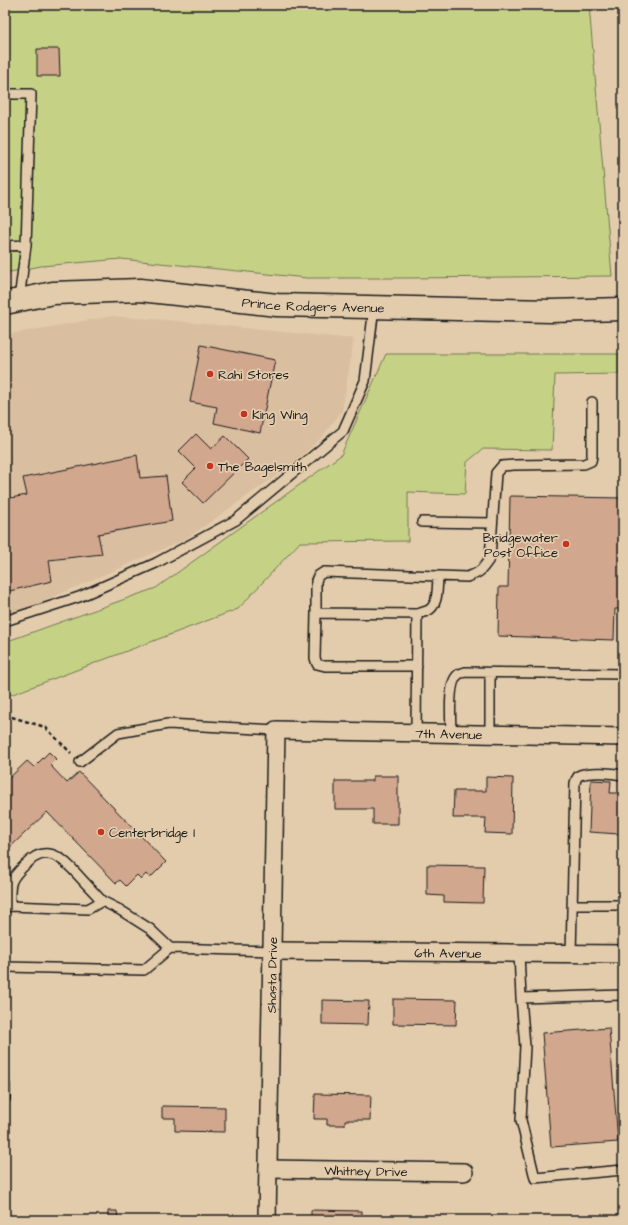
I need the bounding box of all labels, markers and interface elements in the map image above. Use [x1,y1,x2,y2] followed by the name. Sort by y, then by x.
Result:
[241,293,385,317] street label: Prince Rodgers Avenue
[218,366,290,384] place label: Rahi Stores
[205,369,215,379] marker: Rahi Stores
[252,406,308,425] place label: King Wing
[239,409,249,419] marker: King Wing
[218,458,307,477] place label: The Bagelsmith
[205,461,215,471] marker: The Bagelsmith
[483,529,558,562] place label: Bridgewater Post Office
[561,539,571,549] marker: Bridgewater Post Office
[415,725,483,744] street label: 7th Avenue
[109,824,195,843] place label: Centerbridge I
[96,827,106,837] marker: Centerbridge I
[263,937,282,1013] street label: Shasta Drive
[414,944,482,963] street label: 6th Avenue
[324,1162,408,1182] street label: Whitney Drive

